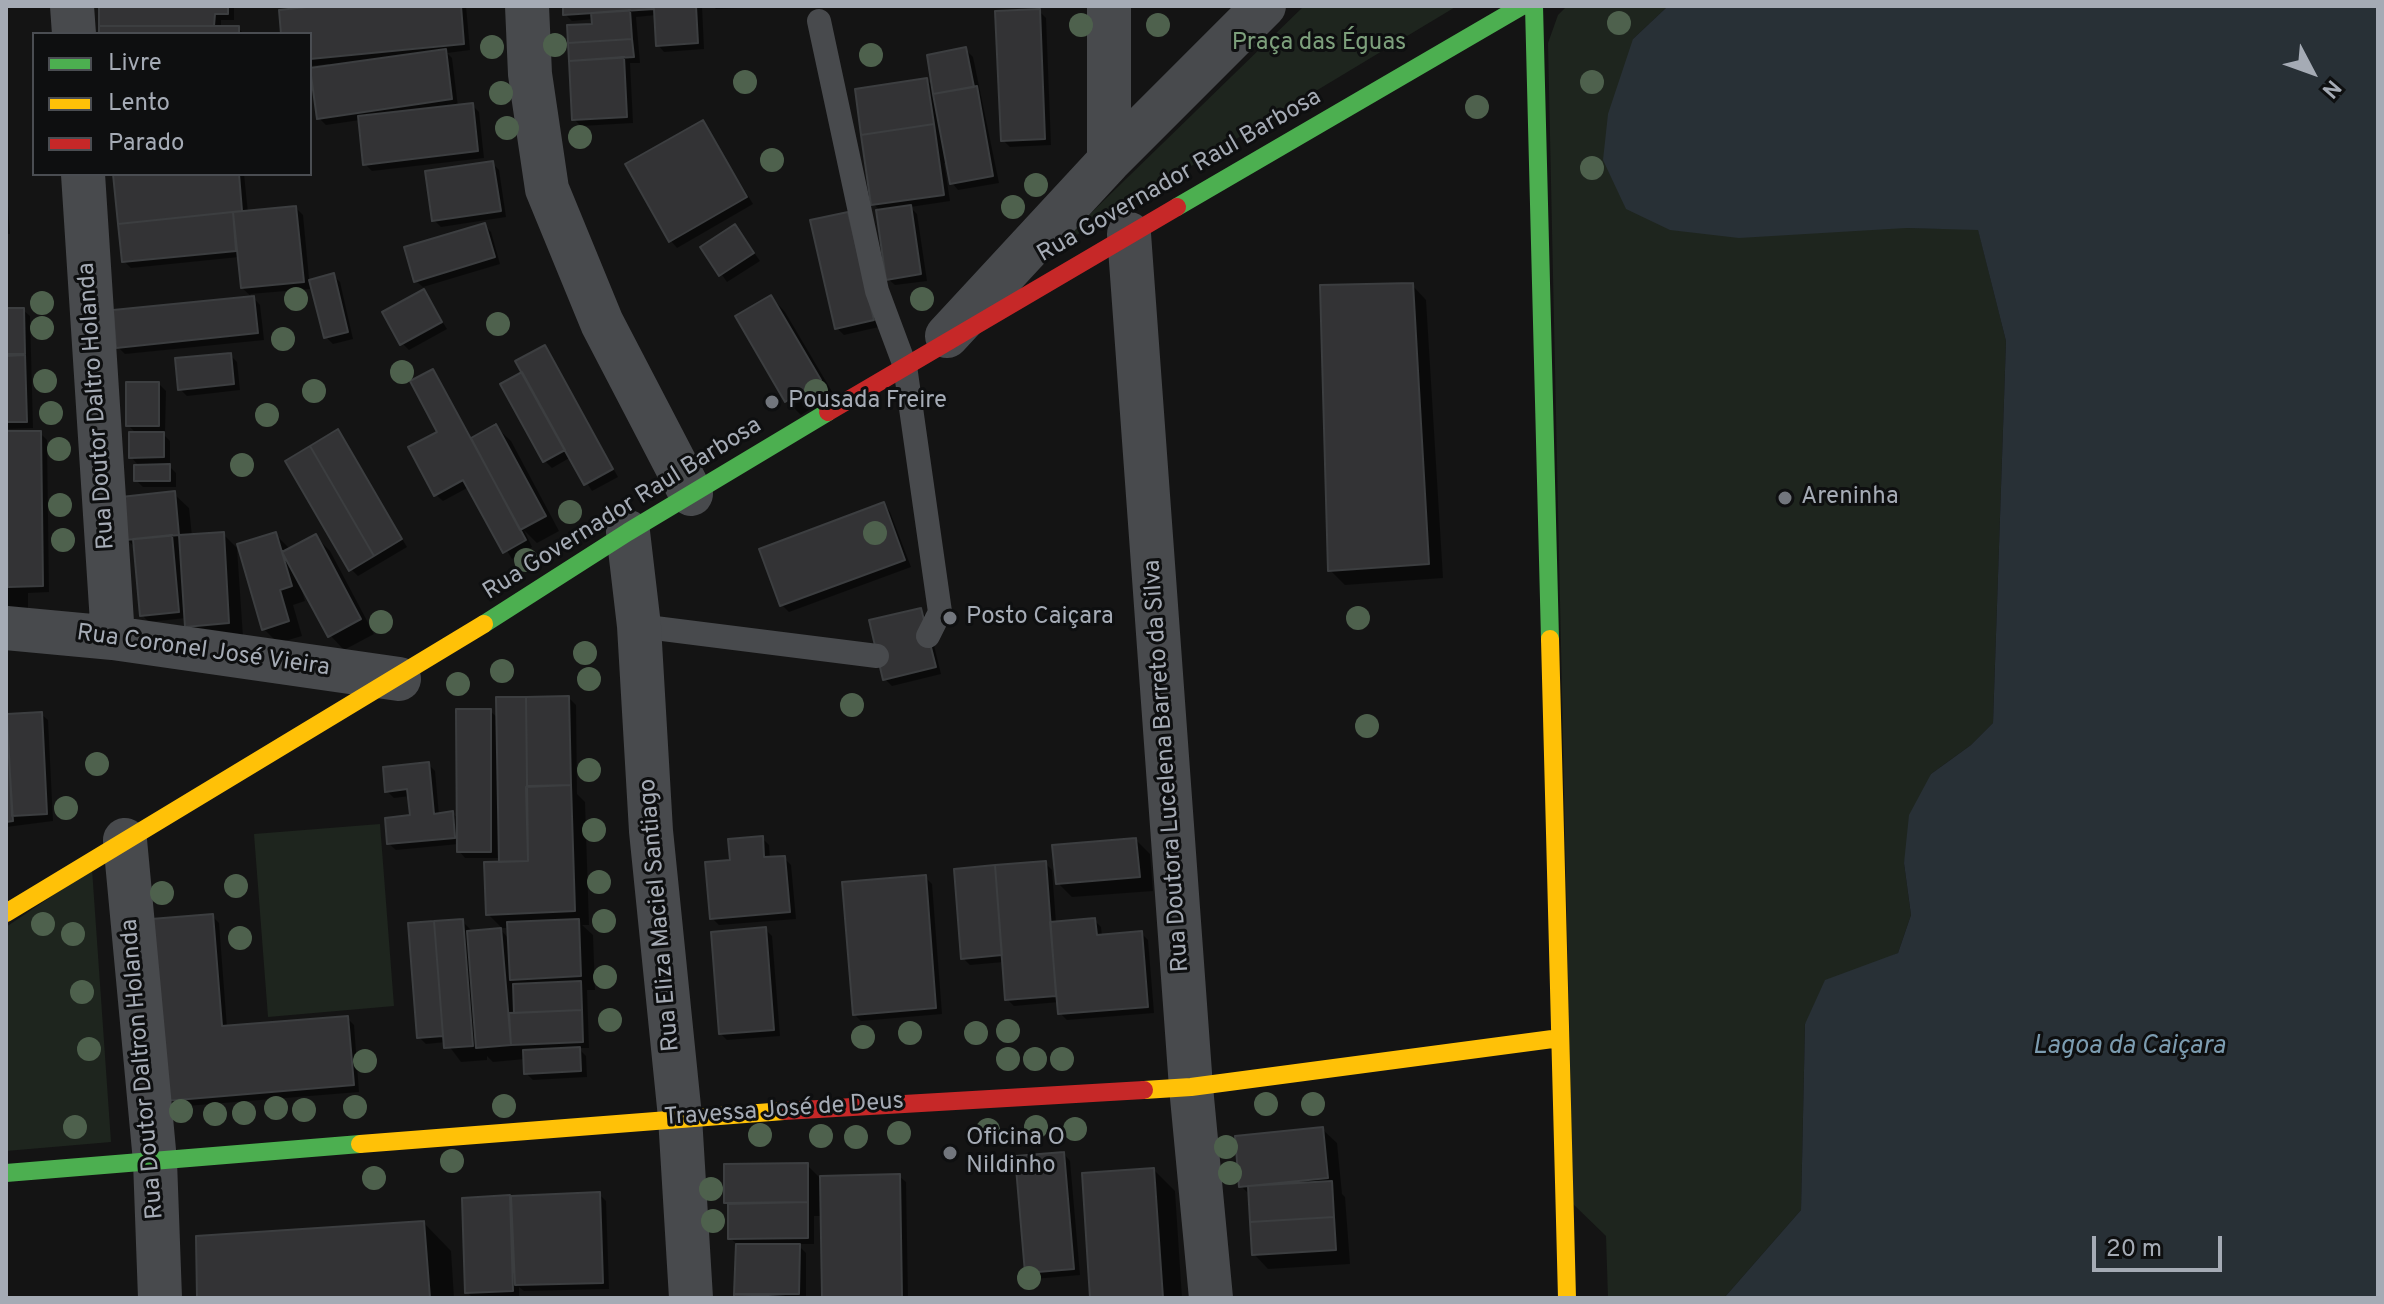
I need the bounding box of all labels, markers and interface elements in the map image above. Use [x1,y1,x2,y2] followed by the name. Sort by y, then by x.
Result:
[1232,30,1406,58] park label: Praça das Éguas
[32,32,312,176] legend
[2272,32,2352,112] north arrow
[108,49,162,79] text: Livre
[2315,73,2346,103] text: N
[1033,84,1327,270] street label: Rua Governador Raul Barbosa
[108,89,170,119] text: Lento
[108,129,184,159] text: Parado
[74,261,122,551] street label: Rua Doutor Daltro Holanda
[788,388,947,416] place label: Pousada Freire
[763,393,781,411] marker: Pousada Freire
[479,412,767,608] street label: Rua Governador Raul Barbosa
[1801,484,1899,512] place label: Areninha
[1776,489,1794,507] marker: Areninha
[1139,559,1197,973] street label: Rua Doutora Lucelena Barreto da Silva
[966,604,1114,632] place label: Posto Caiçara
[941,609,959,627] marker: Posto Caiçara
[75,620,331,684] street label: Rua Coronel José Vieira
[635,777,687,1053] street label: Rua Eliza Maciel Santiago
[117,918,171,1220] street label: Rua Doutor Daltron Holanda
[2033,1032,2225,1064] water label: Lagoa da Caiçara
[663,1088,905,1134] street label: Travessa José de Deus
[966,1125,1065,1181] place label: Oficina O Nildinho
[941,1144,959,1162] marker: Oficina O Nildinho
[2096,1220,2226,1270] scale bar
[2106,1235,2162,1265] text: 20 m

